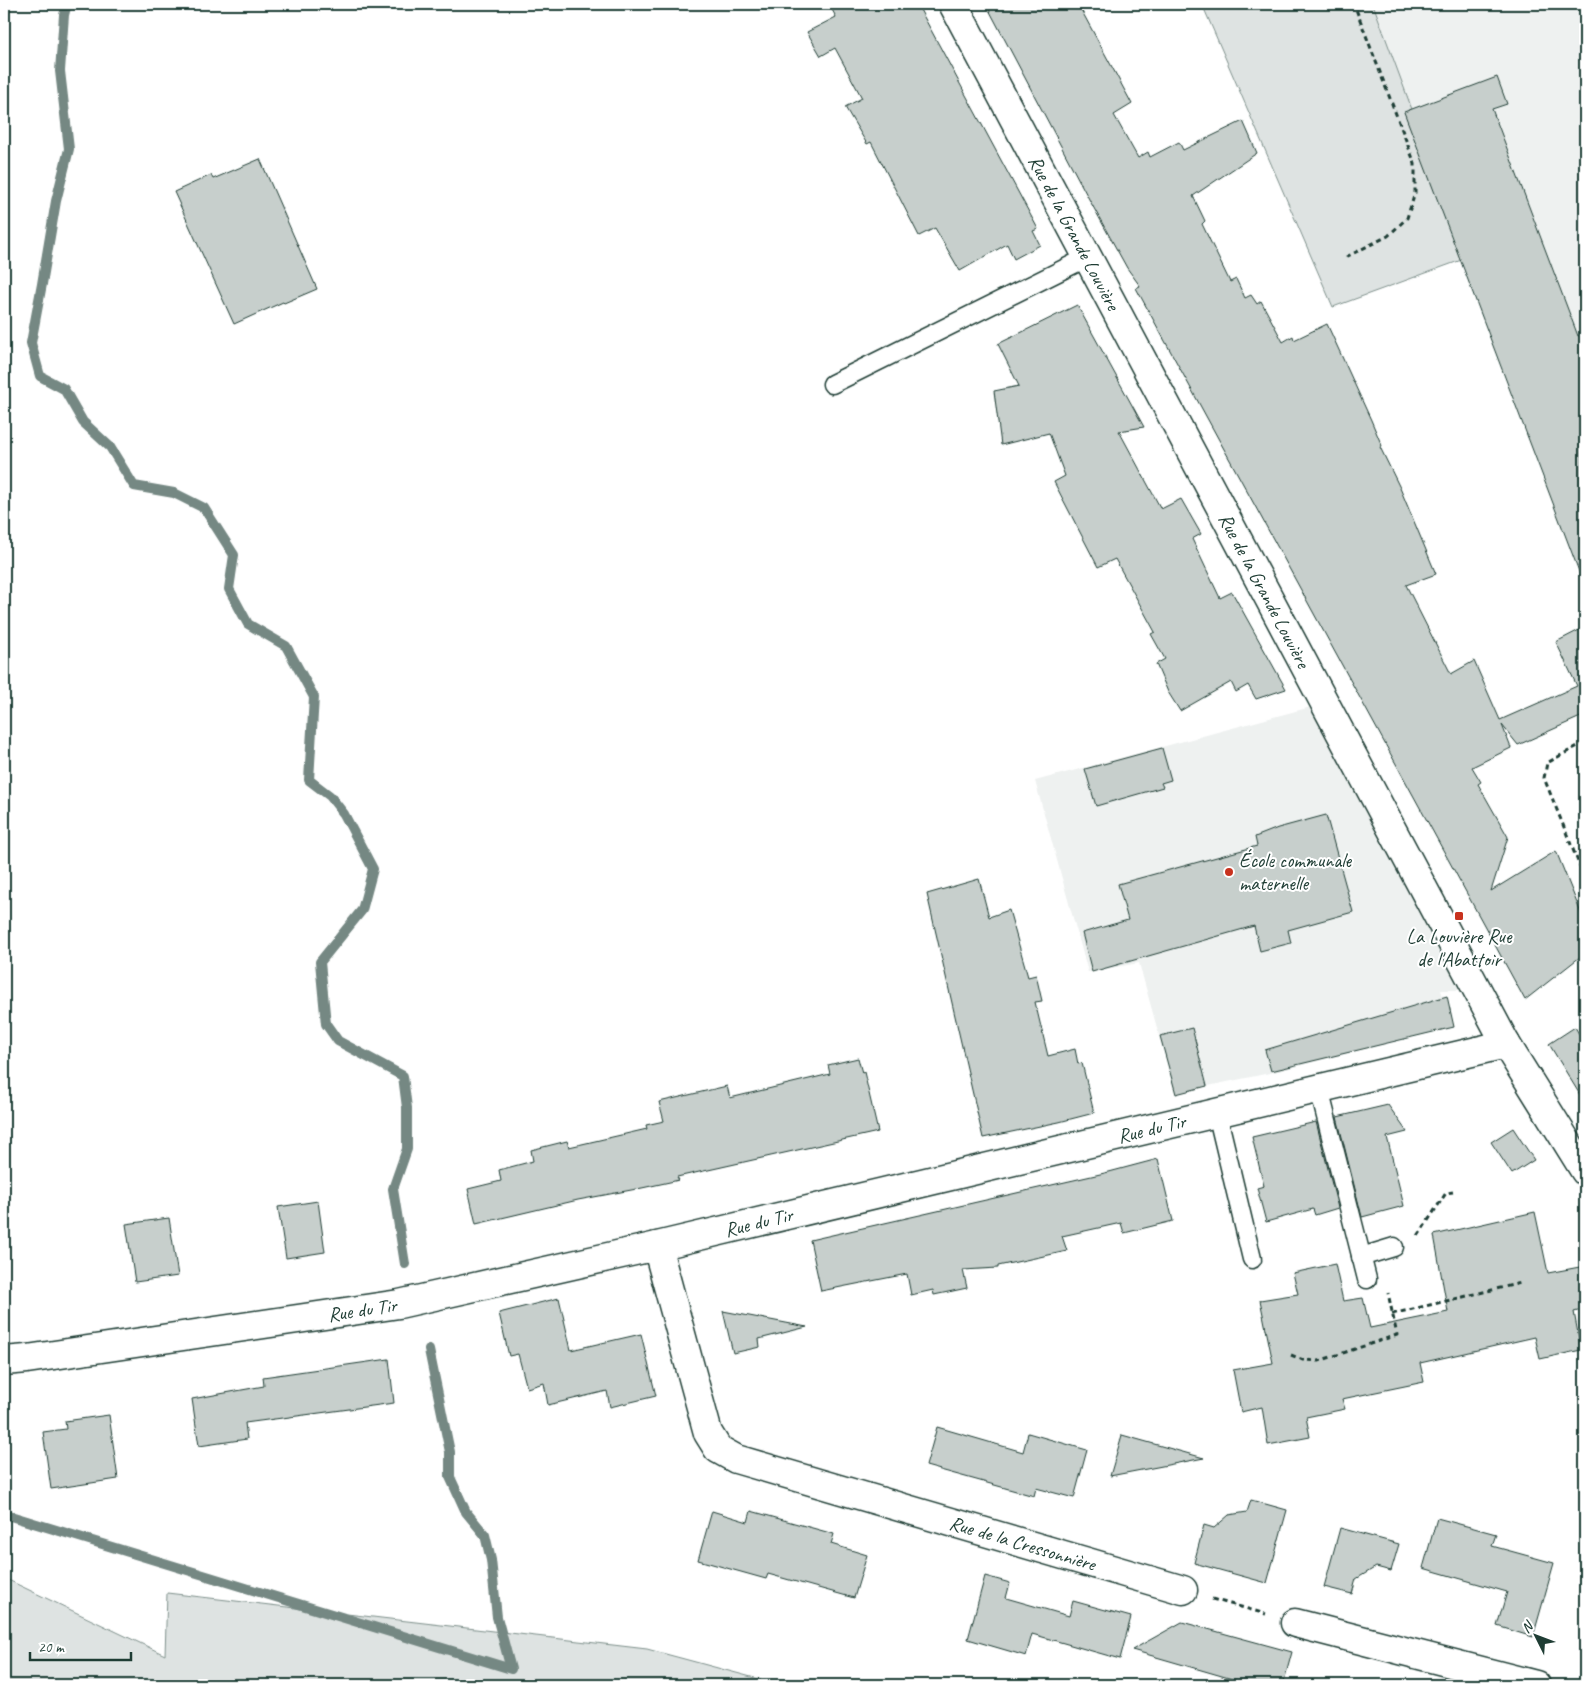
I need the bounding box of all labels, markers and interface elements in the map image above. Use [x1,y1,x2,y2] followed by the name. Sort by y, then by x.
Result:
[1023,151,1127,316] street label: Rue de la Grande Louvière
[1213,509,1317,673] street label: Rue de la Grande Louvière
[1239,848,1353,896] place label: École communale maternelle
[1223,866,1235,878] marker: École communale maternelle
[1453,910,1465,922] marker: La Louvière Rue de l'Abattoir
[1407,924,1513,972] place label: La Louvière Rue de l'Abattoir
[1115,1108,1190,1148] street label: Rue du Tir
[722,1201,797,1242] street label: Rue du Tir
[326,1292,400,1327] street label: Rue du Tir
[947,1510,1100,1577] street label: Rue de la Cressonnière
[1512,1612,1562,1662] north arrow
[1517,1617,1537,1637] text: N
[30,1629,131,1661] scale bar
[38,1638,65,1657] text: 20 m

